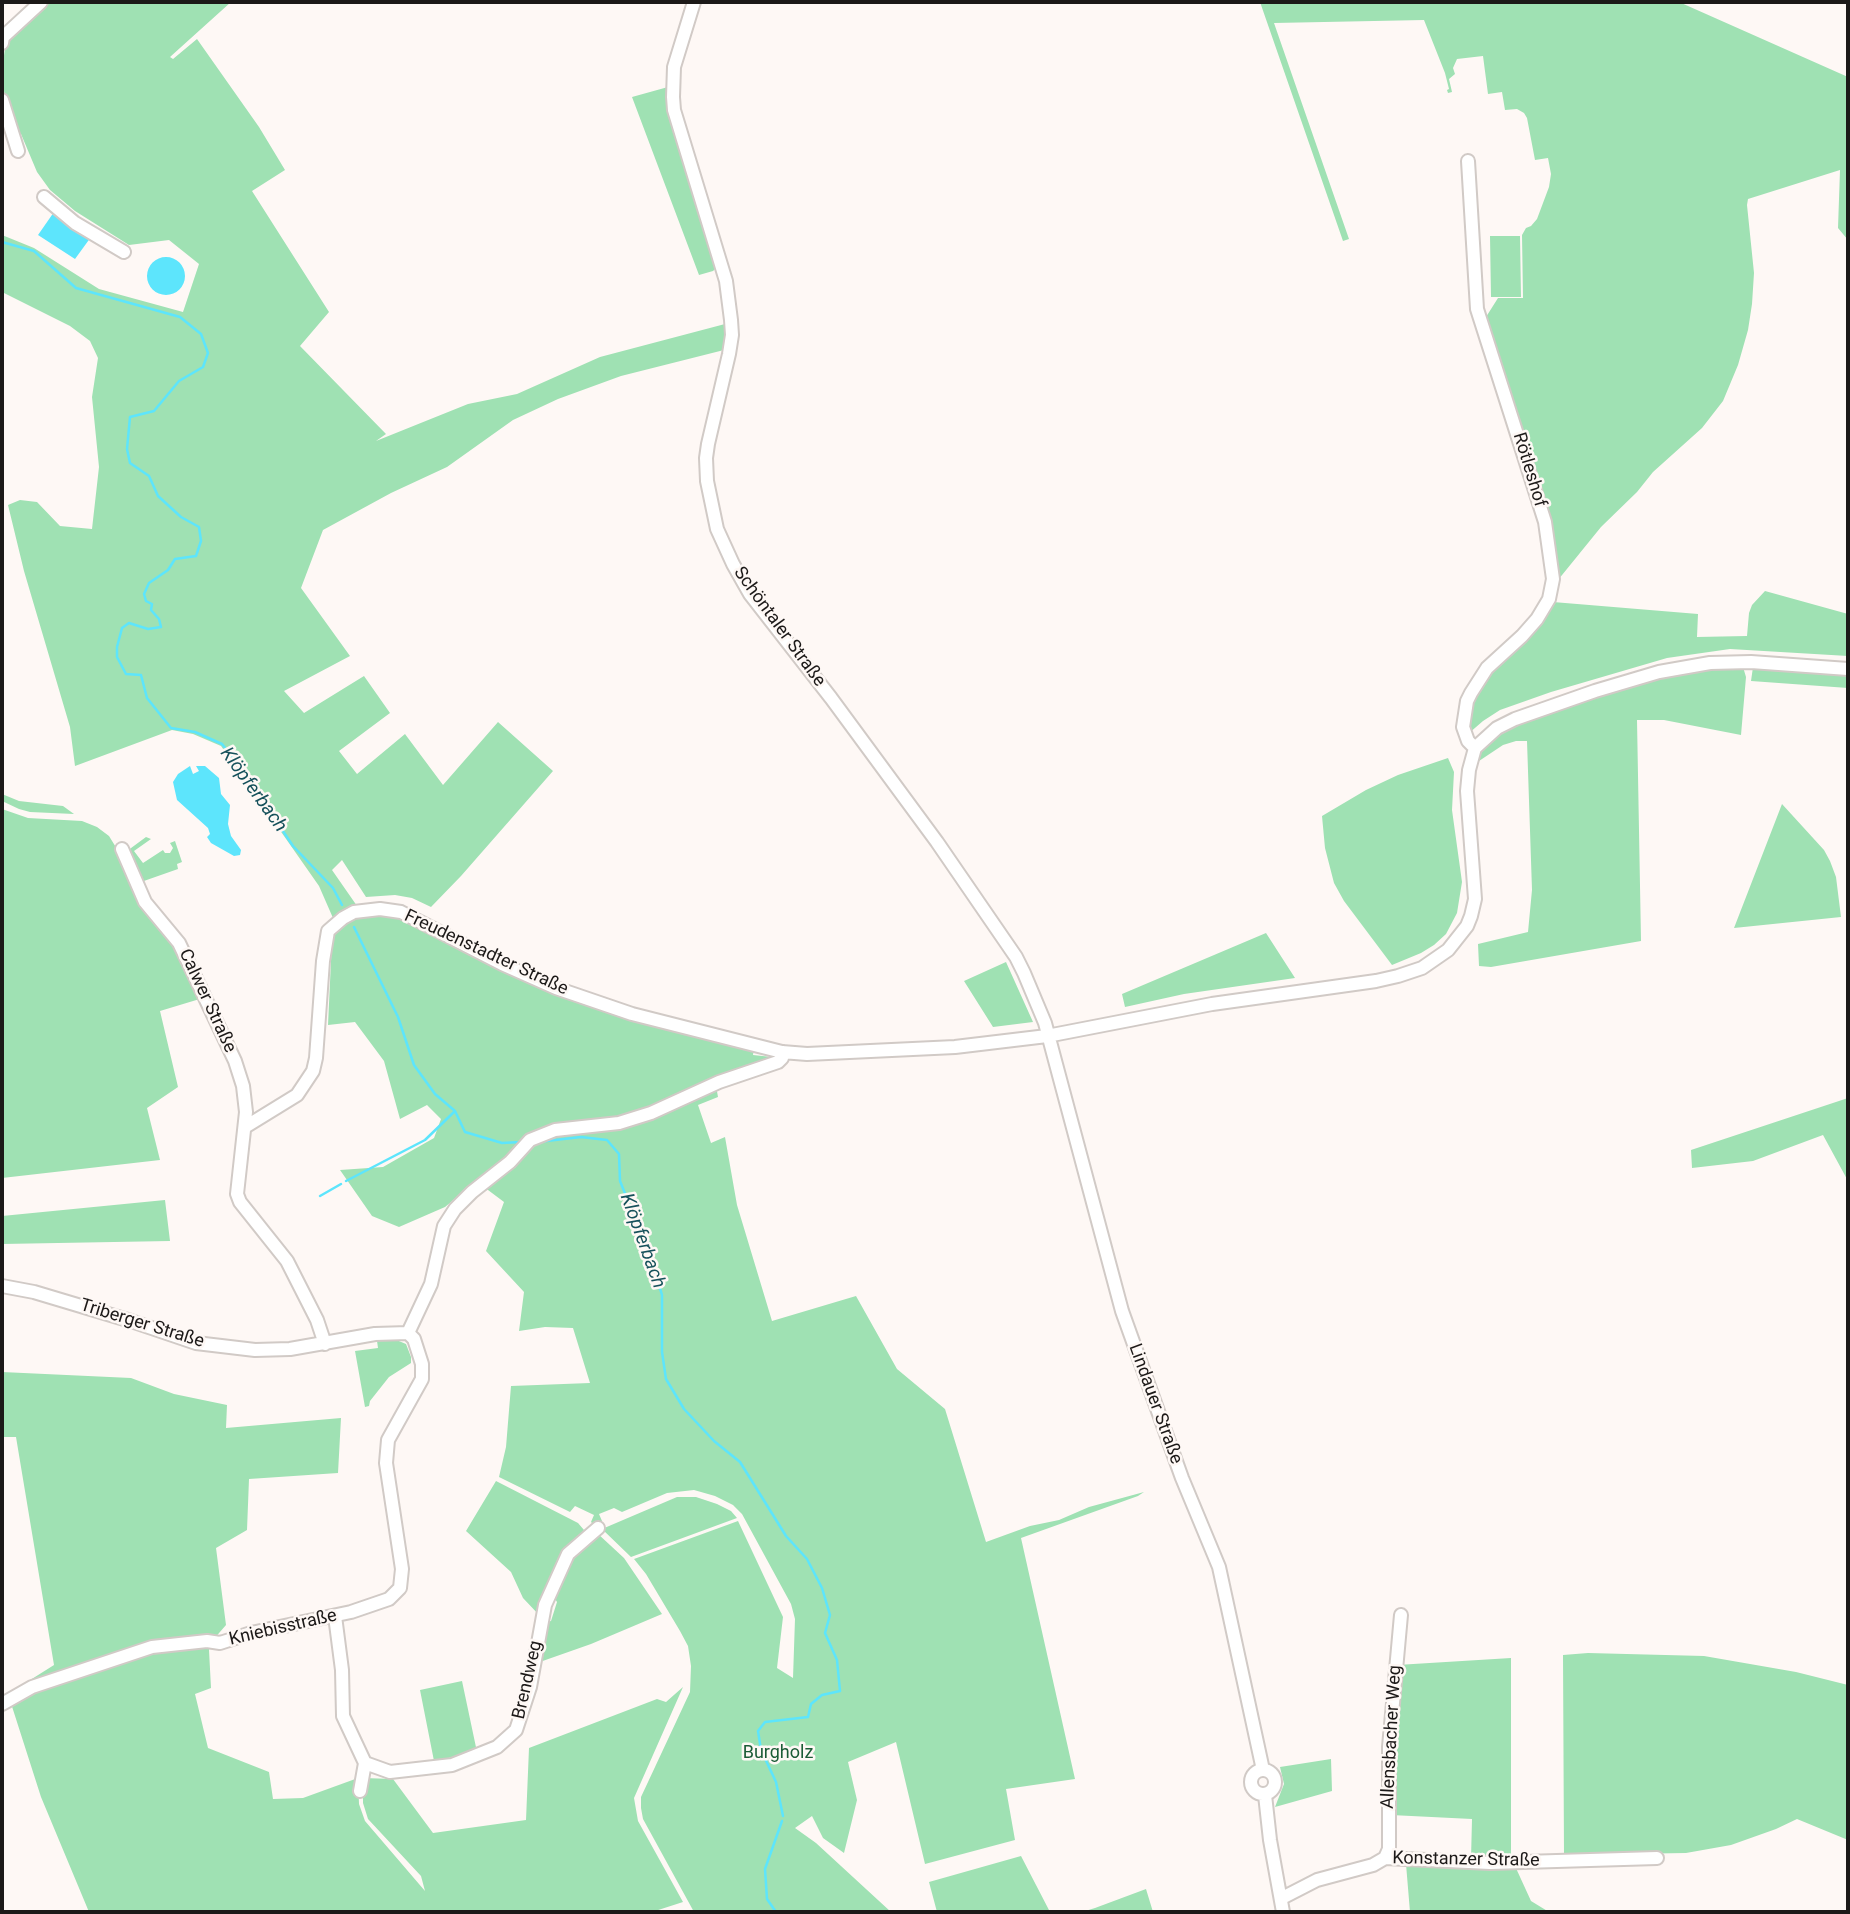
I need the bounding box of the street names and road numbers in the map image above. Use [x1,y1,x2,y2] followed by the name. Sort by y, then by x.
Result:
[1507,430,1551,510] street label: Rötleshof
[728,563,830,691] street label: Schöntaler Straße
[401,906,571,1000] street label: Freudenstadter Straße
[174,946,240,1056] street label: Calwer Straße
[77,1295,207,1353] street label: Triberger Straße
[1123,1341,1187,1467] street label: Lindauer Straße
[227,1605,339,1651] street label: Kniebisstraße
[508,1639,548,1721] street label: Brendweg
[1377,1665,1407,1809] street label: Allensbacher Weg
[1392,1848,1540,1872] street label: Konstanzer Straße

